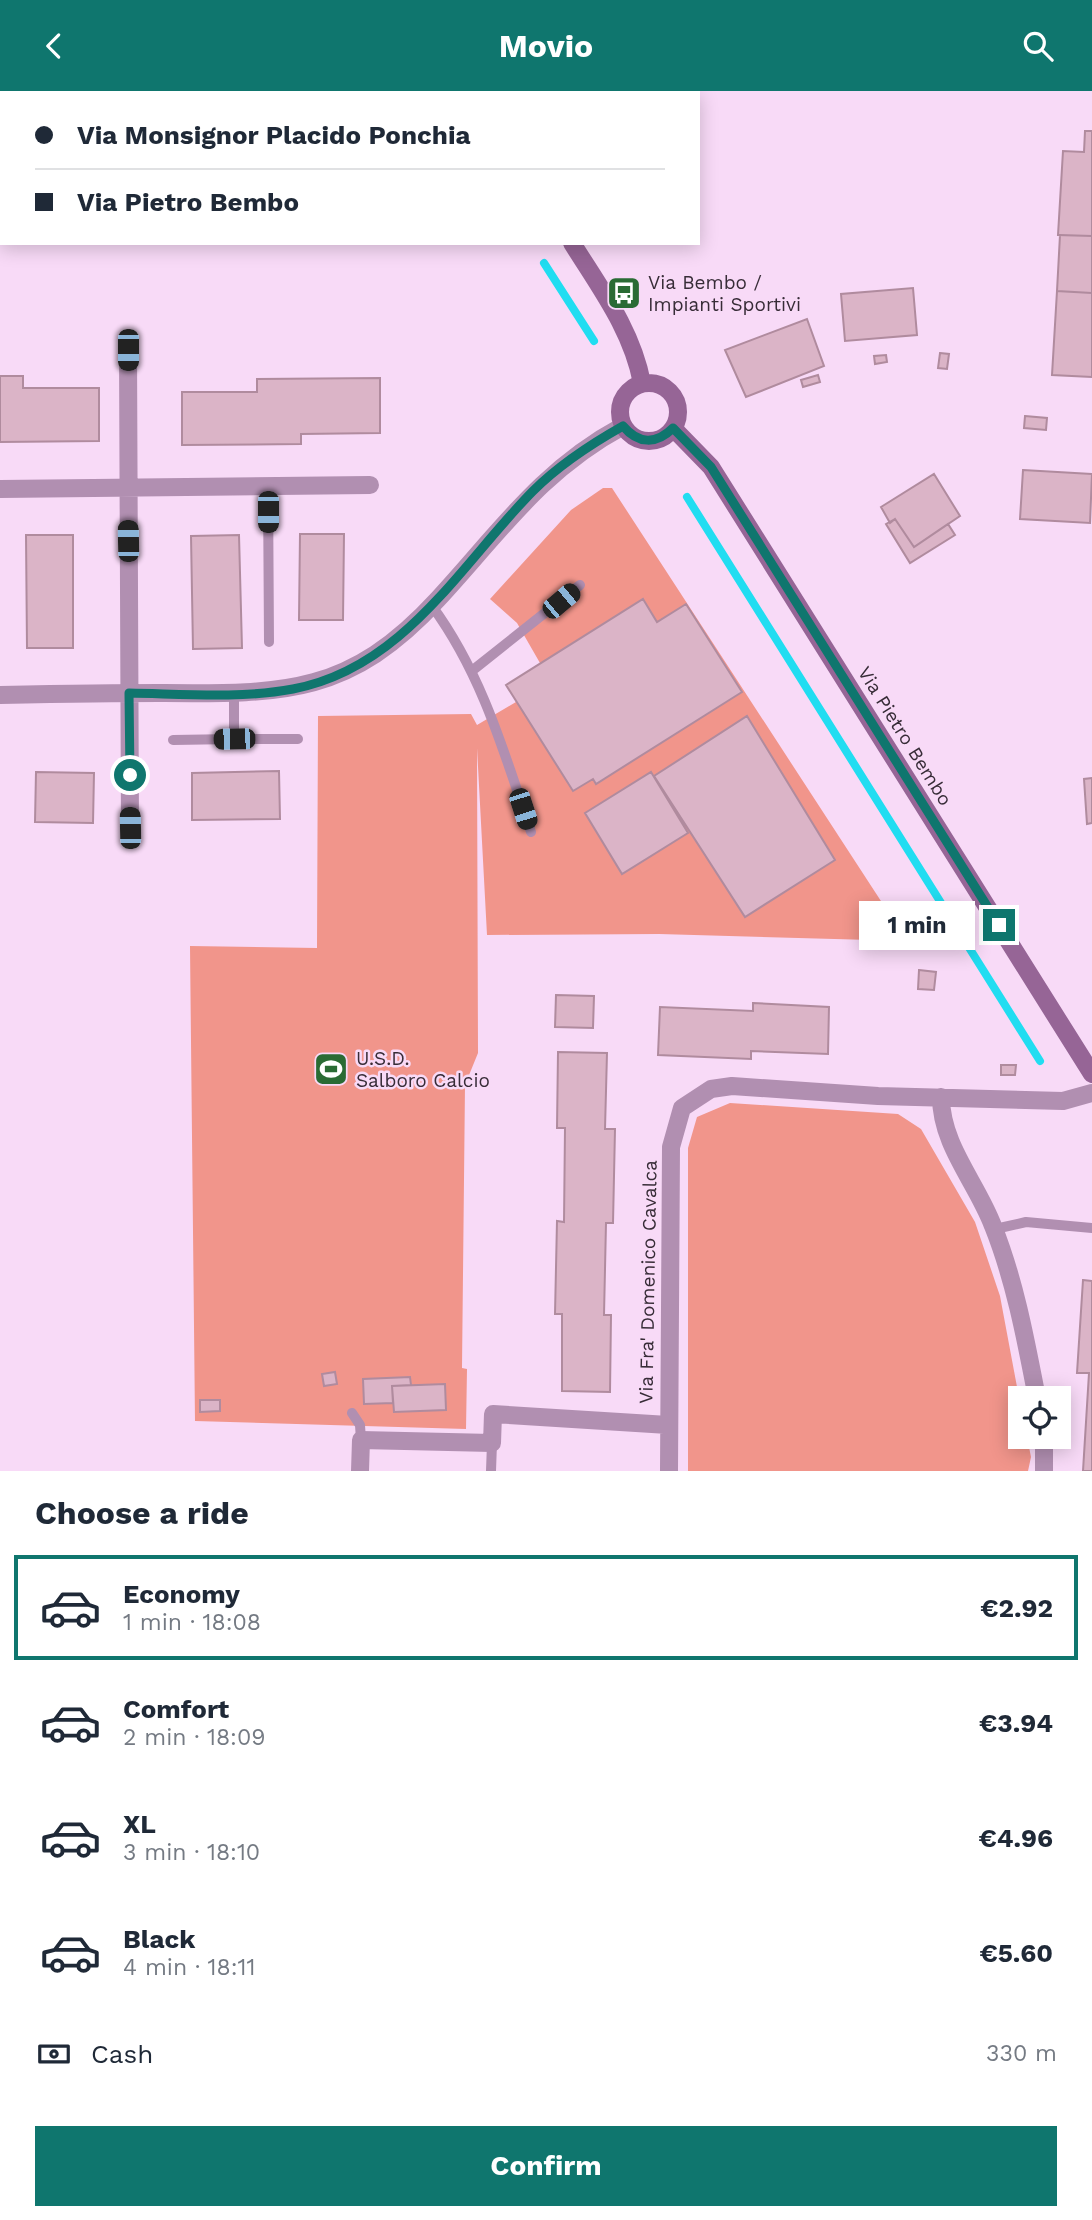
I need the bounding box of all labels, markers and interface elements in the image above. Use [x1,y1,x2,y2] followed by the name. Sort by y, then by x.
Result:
[35,27,73,65] icon: back
[499,27,593,65] text: Movio
[1019,27,1057,65] icon: search
[77,120,471,150] text: Via Monsignor Placido Ponchia
[77,187,299,217] text: Via Pietro Bembo
[648,271,801,316] place label: Via Bembo / Impianti Sportivi
[605,274,643,312] bus stop icon: Via Bembo / Impianti Sportivi
[118,329,139,371] car
[258,491,279,533] car
[118,520,139,562] car
[539,579,584,623] car
[853,662,957,810] street label: Via Pietro Bembo
[213,728,256,750] car
[114,759,146,791] route start
[507,786,540,832] car
[120,807,141,849] car
[859,901,974,949] callout: 1 min
[983,909,1015,941] route end
[887,912,947,939] text: 1 min
[356,1047,490,1092] place label: U.S.D. Salboro Calcio
[312,1050,350,1088] sports icon: U.S.D. Salboro Calcio
[634,1160,662,1404] street label: Via Fra' Domenico Cavalca
[1008,1386,1071,1449] map controls
[1008,1386,1071,1449] button: locate
[35,1494,249,1532] text: Choose a ride
[39,1576,102,1639] icon: car
[123,1579,240,1609] text: Economy
[980,1593,1053,1623] text: €2.92
[123,1609,261,1636] text: 1 min · 18:08
[39,1691,102,1754] icon: car
[123,1694,229,1724] text: Comfort
[979,1708,1053,1738] text: €3.94
[123,1724,265,1751] text: 2 min · 18:09
[39,1806,102,1869] icon: car
[123,1809,156,1839] text: XL
[978,1823,1053,1853] text: €4.96
[123,1839,260,1866] text: 3 min · 18:10
[39,1921,102,1984] icon: car
[123,1924,195,1954] text: Black
[979,1938,1053,1968] text: €5.60
[123,1954,255,1981] text: 4 min · 18:11
[35,2035,73,2073] icon: cash
[91,2039,153,2069] text: Cash
[986,2040,1057,2067] text: 330 m
[35,2126,1057,2206] button: Confirm

